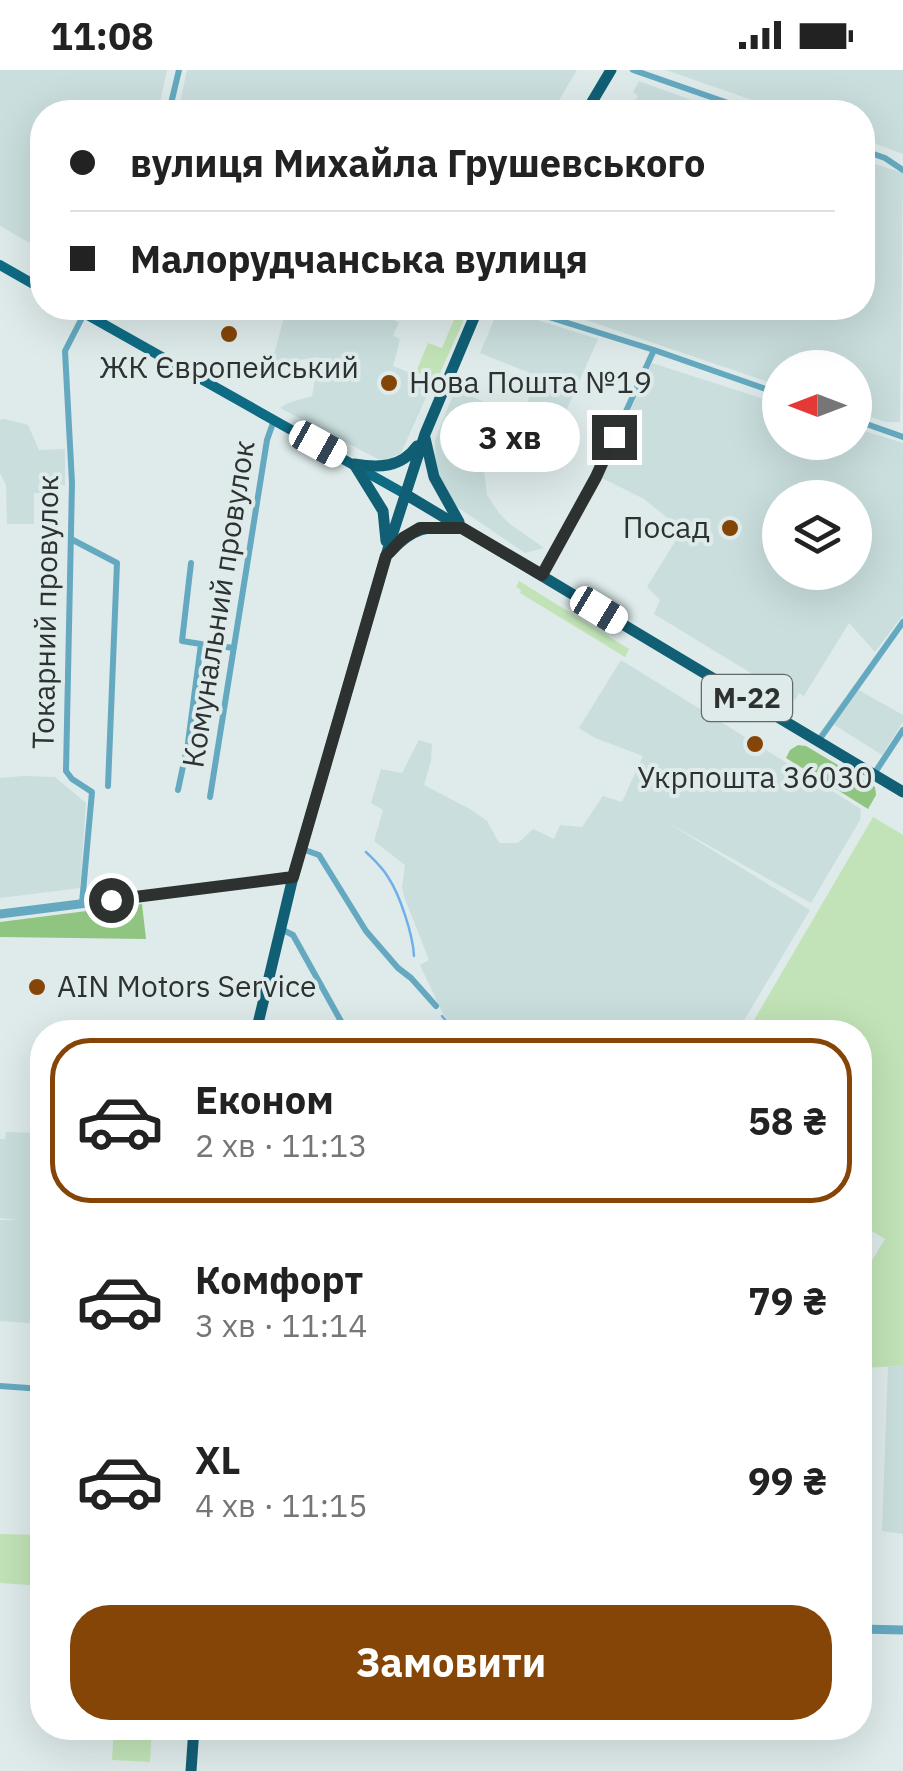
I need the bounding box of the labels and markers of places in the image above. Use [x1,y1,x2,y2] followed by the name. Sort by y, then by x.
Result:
[218,323,240,345] marker: ЖК Європейський
[99,347,359,386] place label: ЖК Європейський
[409,362,652,401] place label: Нова Пошта №19
[378,372,400,394] marker: Нова Пошта №19
[623,507,710,546] place label: Посад
[719,517,741,539] marker: Посад
[744,733,766,755] marker: Укрпошта 36030
[637,757,873,796] place label: Укрпошта 36030
[57,966,316,1005] place label: AIN Motors Service
[26,976,48,998] marker: AIN Motors Service

